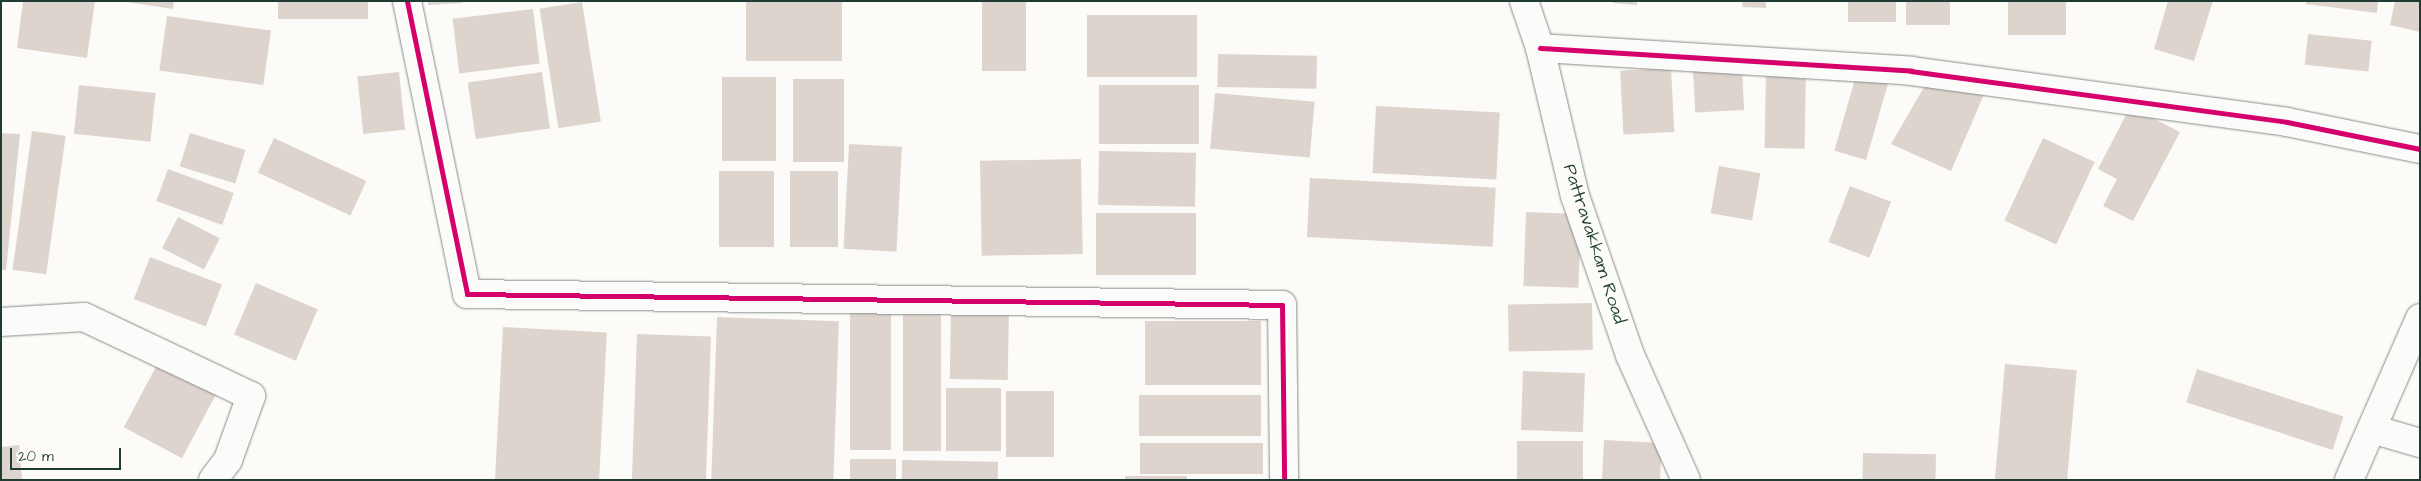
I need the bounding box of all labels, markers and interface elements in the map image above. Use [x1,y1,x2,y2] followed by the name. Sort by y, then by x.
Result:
[1558,161,1630,327] street label: Pattravakkam Road
[12,438,124,470] scale bar
[18,446,54,467] text: 20 m

